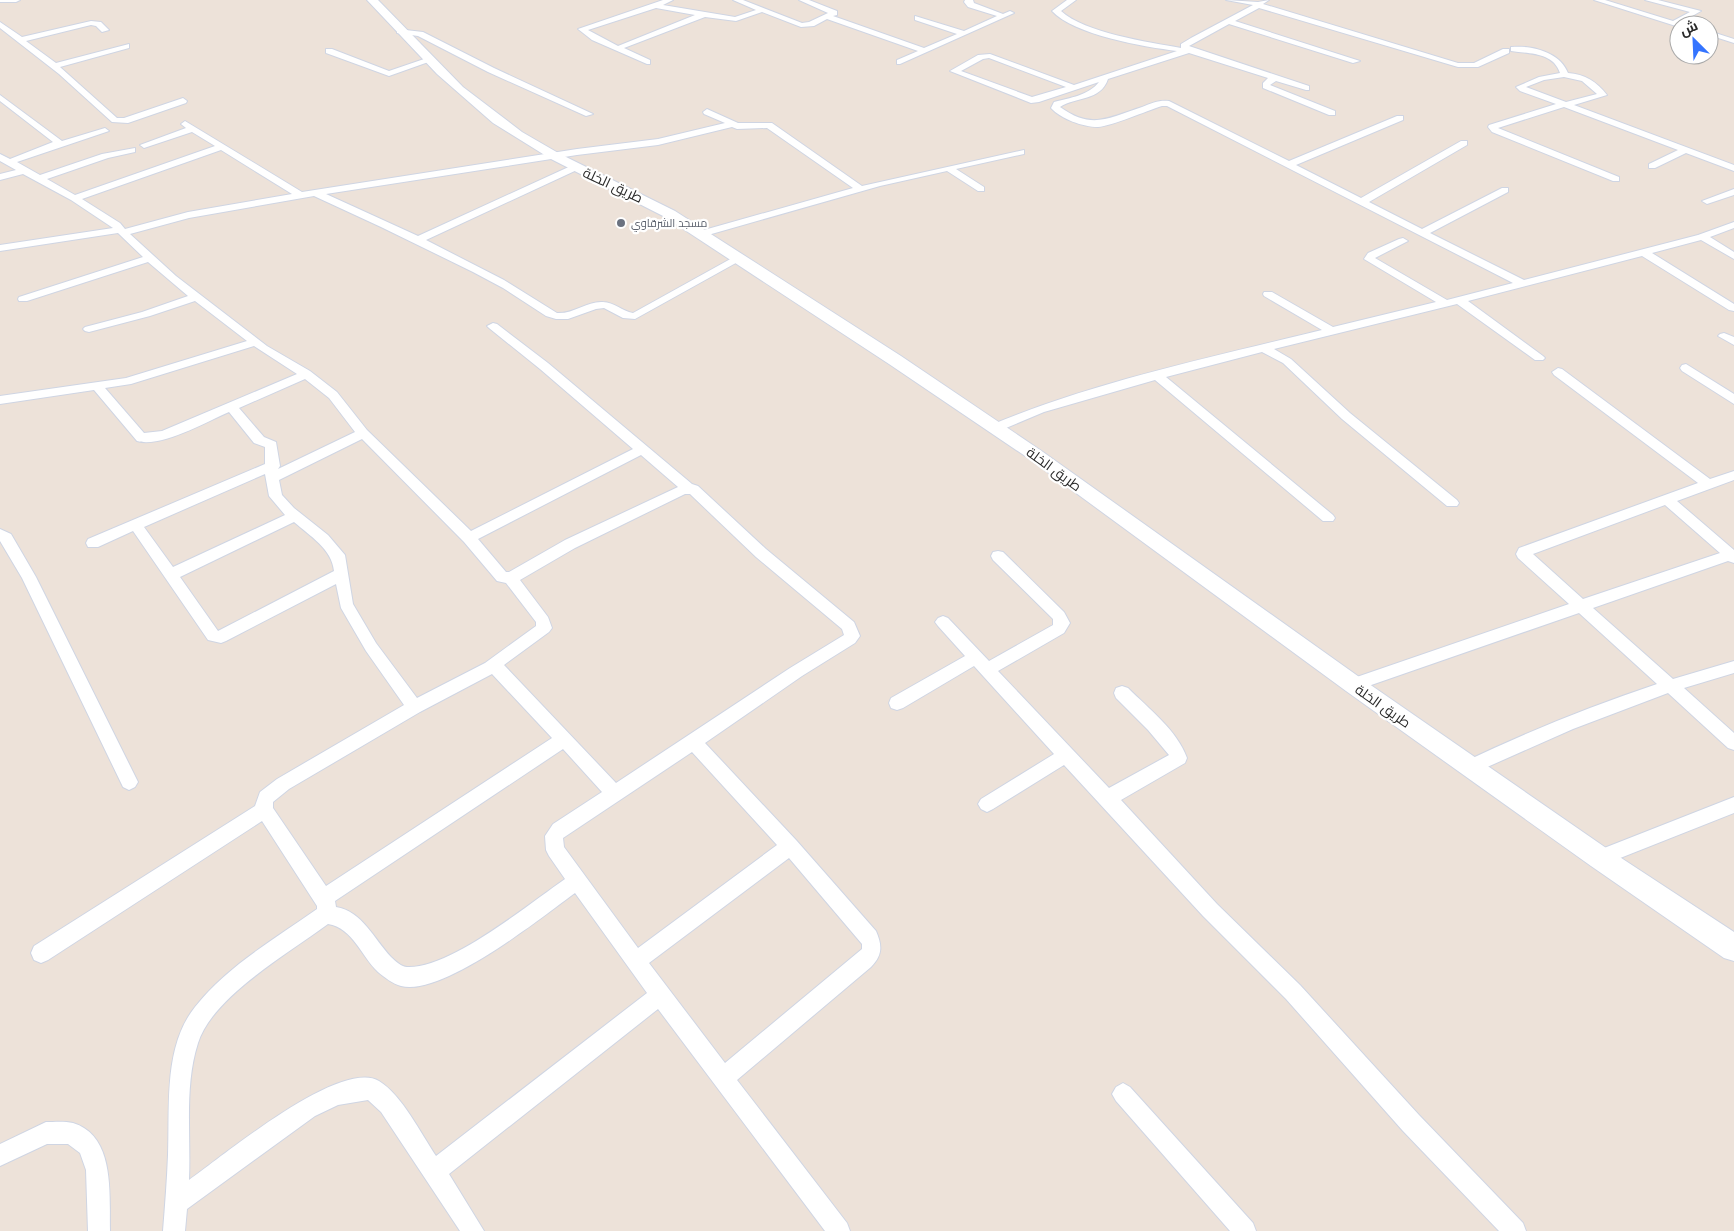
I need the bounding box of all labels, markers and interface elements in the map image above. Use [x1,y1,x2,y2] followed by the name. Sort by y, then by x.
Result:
[1669,15,1719,65] north arrow
[1677,16,1701,40] text: ش
[580,163,646,207] street label: طريق الخلة
[631,216,707,232] place label: مسجد الشرقاوي
[615,217,627,229] marker: مسجد الشرقاوي
[1023,443,1085,495] street label: طريق الخلة
[1352,680,1414,732] street label: طريق الخلة

